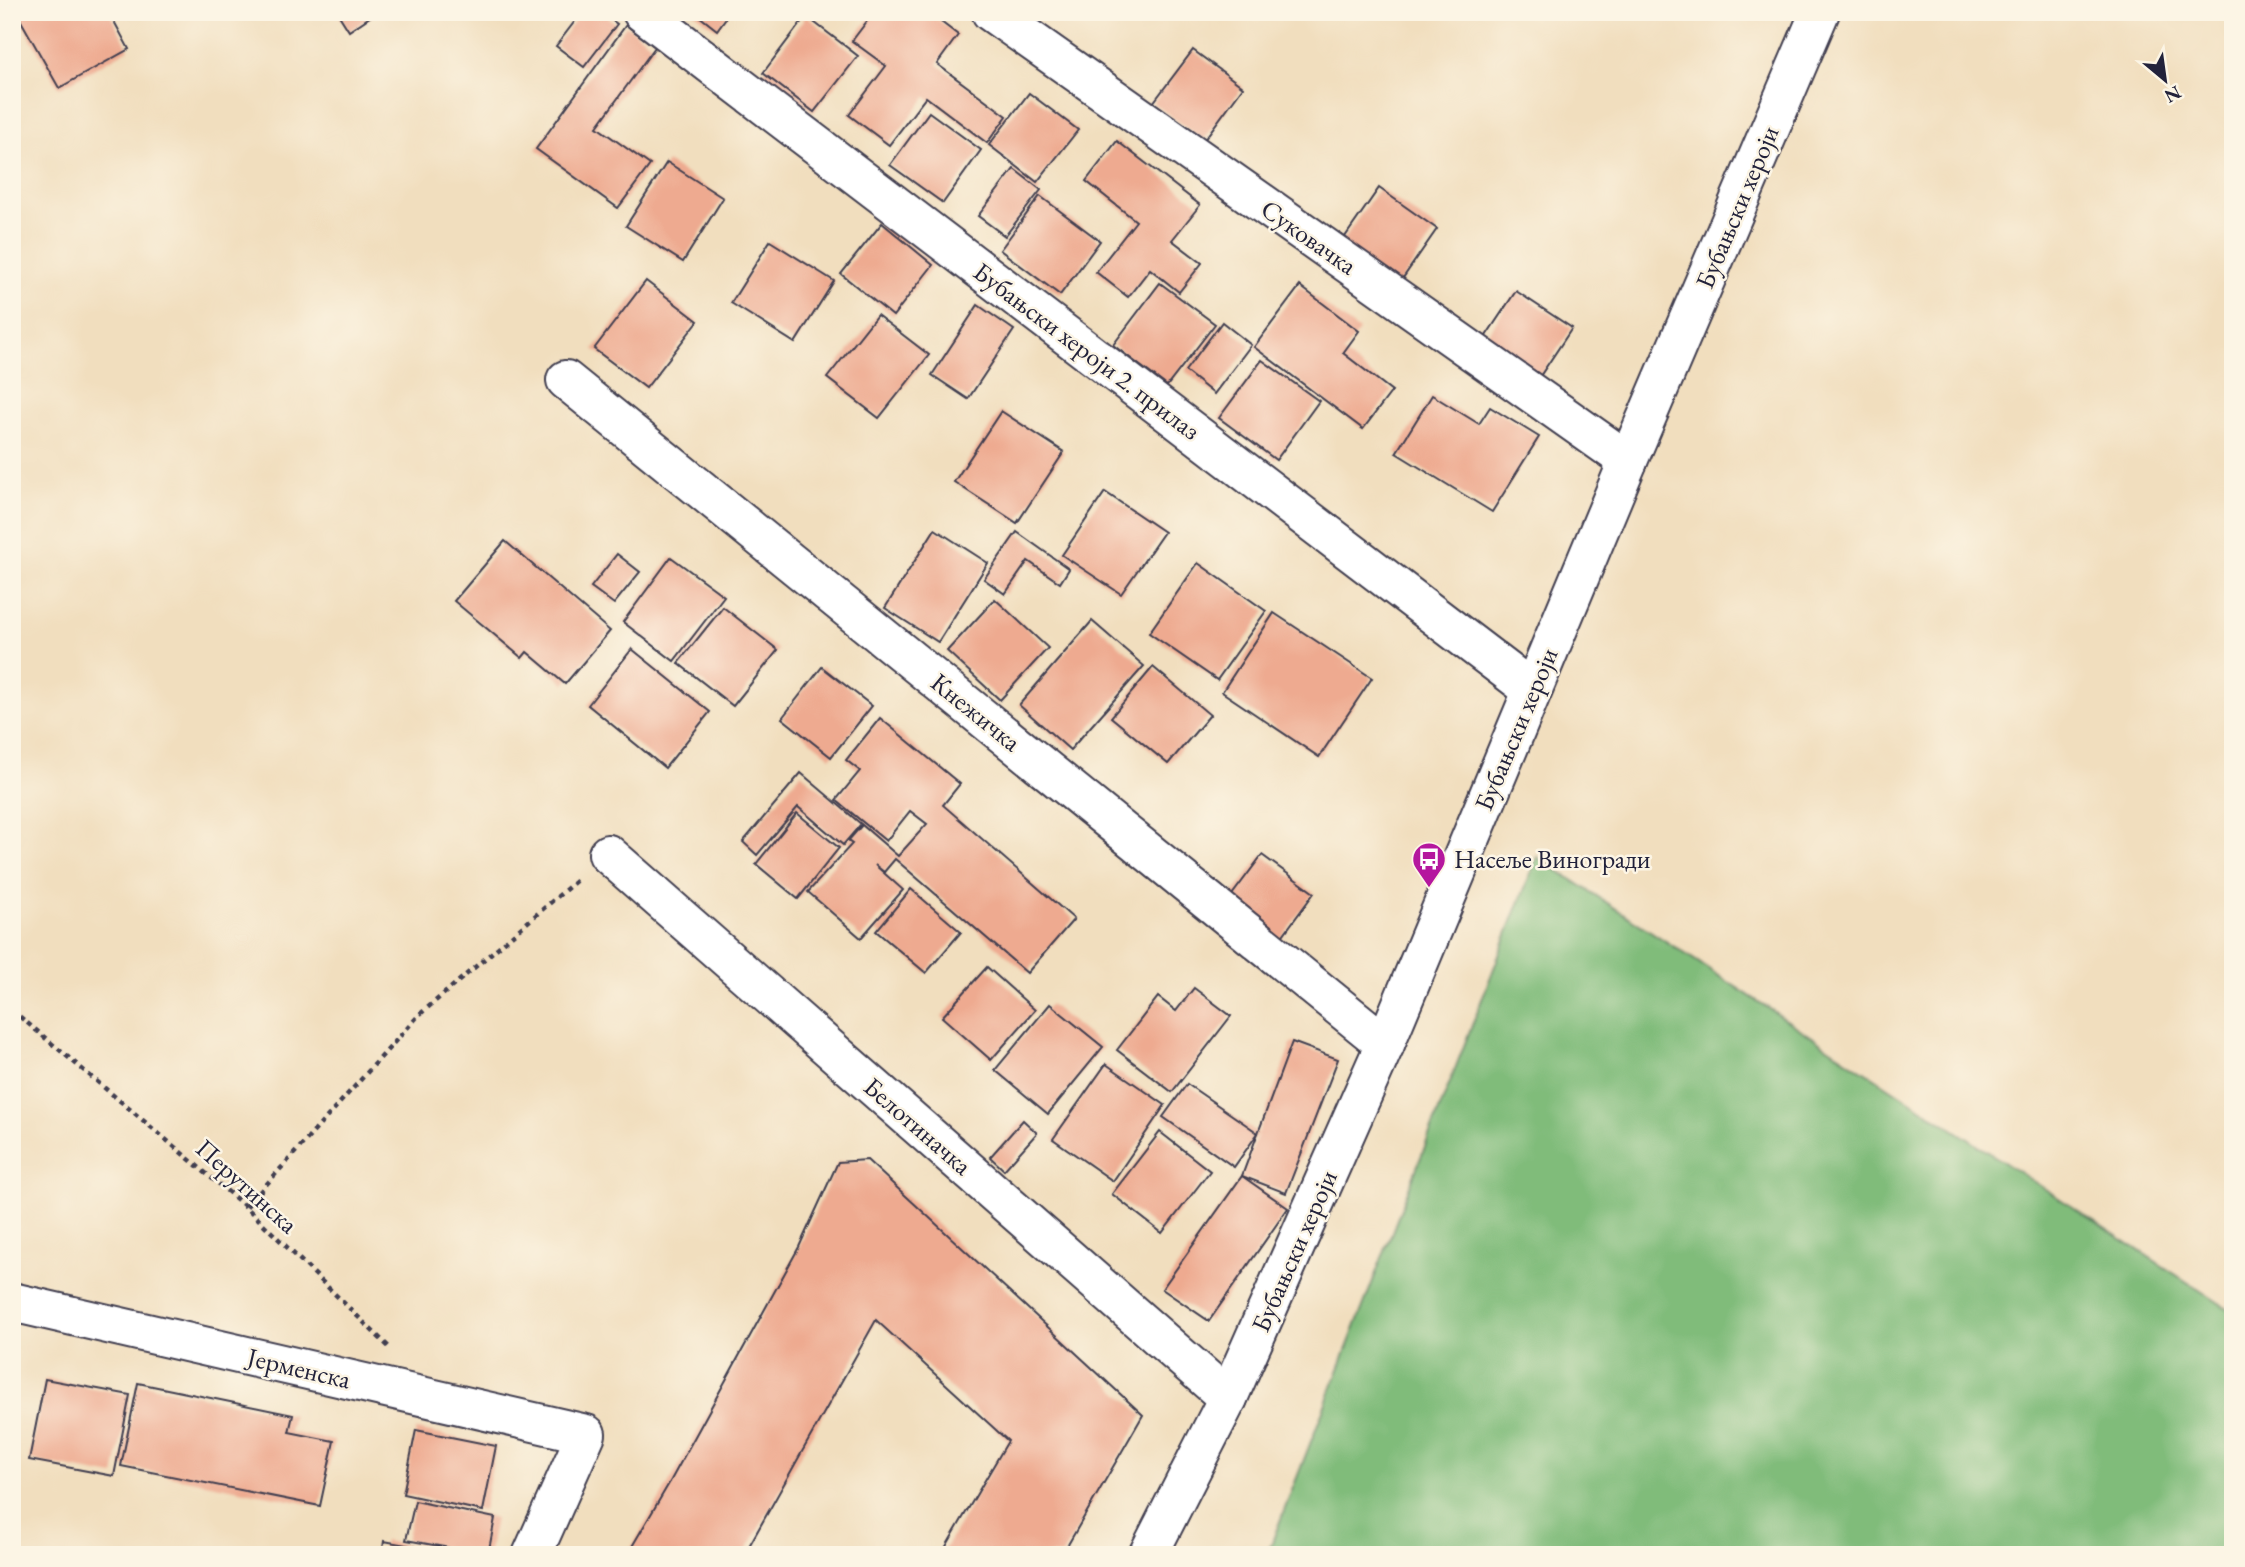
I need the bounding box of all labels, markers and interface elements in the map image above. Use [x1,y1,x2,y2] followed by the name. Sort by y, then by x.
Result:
[2130,46,2200,116] north arrow
[2160,80,2186,109] text: N
[1687,120,1787,294] street label: Бубањски хероји
[1254,192,1364,283] street label: Суковачка
[967,255,1207,447] street label: Бубањски хероји 2. прилаз
[1466,642,1566,816] street label: Бубањски хероји
[924,665,1029,759] street label: Кнежичка
[1410,840,1448,889] bus stop icon: Насеље Виногради
[1454,842,1651,876] place label: Насеље Виногради
[857,1070,980,1183] street label: Белотиначка
[189,1131,306,1241] street label: Перутинска
[1243,1164,1345,1337] street label: Бубањски хероји
[242,1339,354,1396] street label: Јерменска

